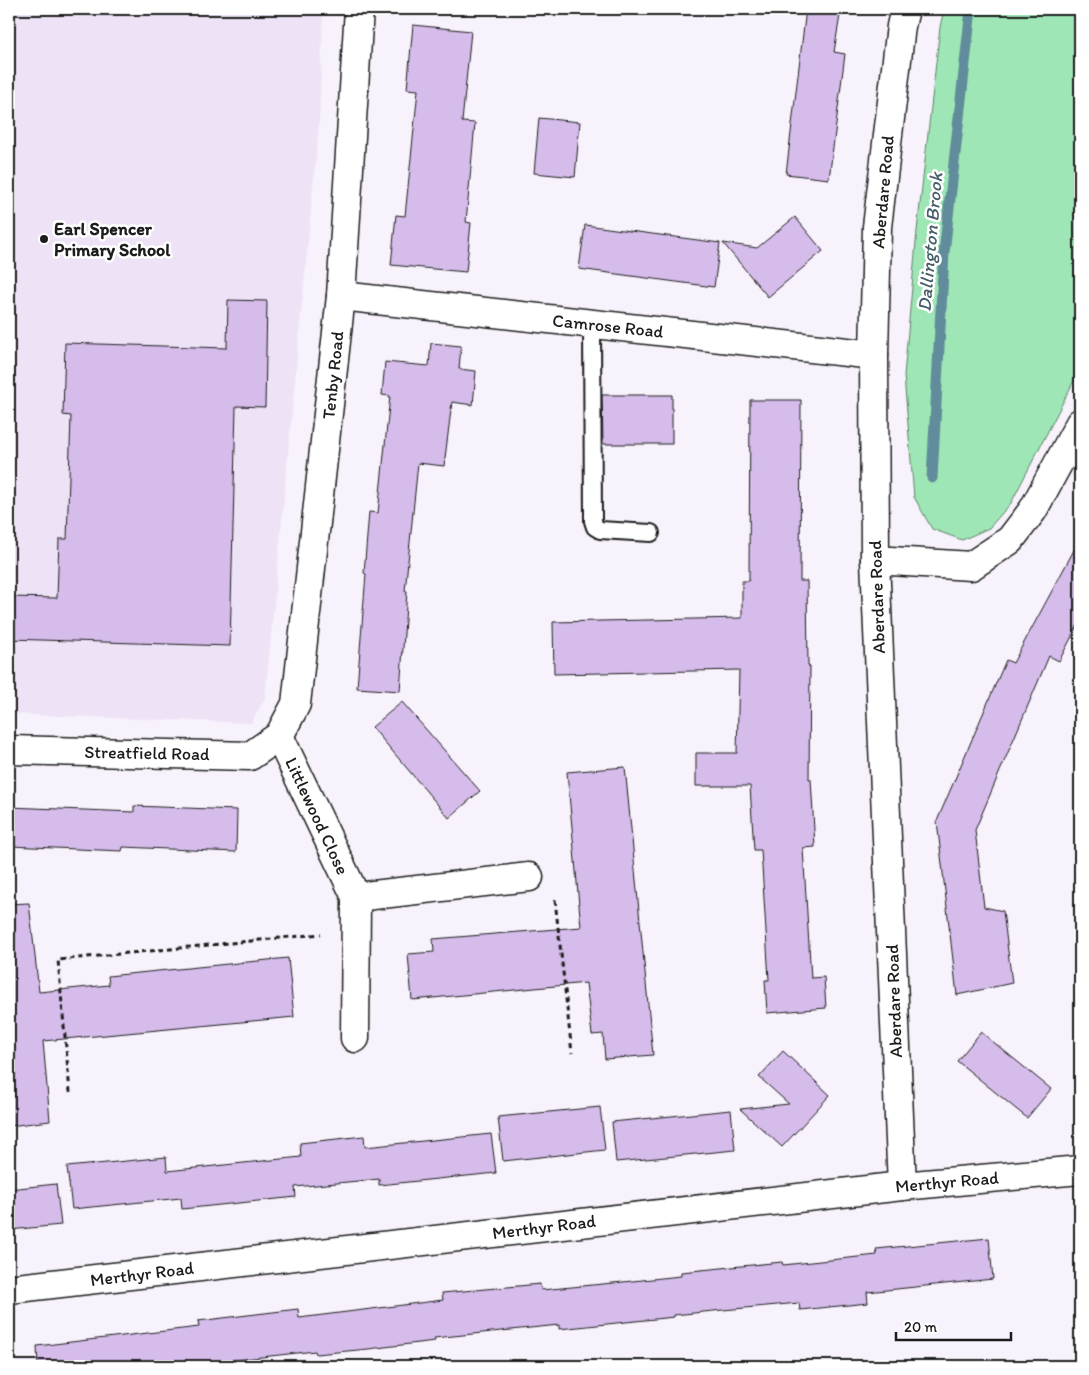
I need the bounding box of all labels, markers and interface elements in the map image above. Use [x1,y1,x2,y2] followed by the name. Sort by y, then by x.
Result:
[867,134,899,249] street label: Aberdare Road
[912,170,948,312] water label: Dallington Brook
[54,218,171,261] place label: Earl Spencer Primary School
[38,233,50,245] marker: Earl Spencer Primary School
[551,309,665,343] street label: Camrose Road
[317,330,349,420] street label: Tenby Road
[864,540,890,654] street label: Aberdare Road
[84,741,210,765] street label: Streatfield Road
[280,754,354,878] street label: Littlewood Close
[881,944,907,1058] street label: Aberdare Road
[894,1166,1000,1197] street label: Merthyr Road
[491,1210,597,1244] street label: Merthyr Road
[89,1257,195,1291] street label: Merthyr Road
[896,1310,1012,1342] scale bar
[904,1318,938,1336] text: 20 m

